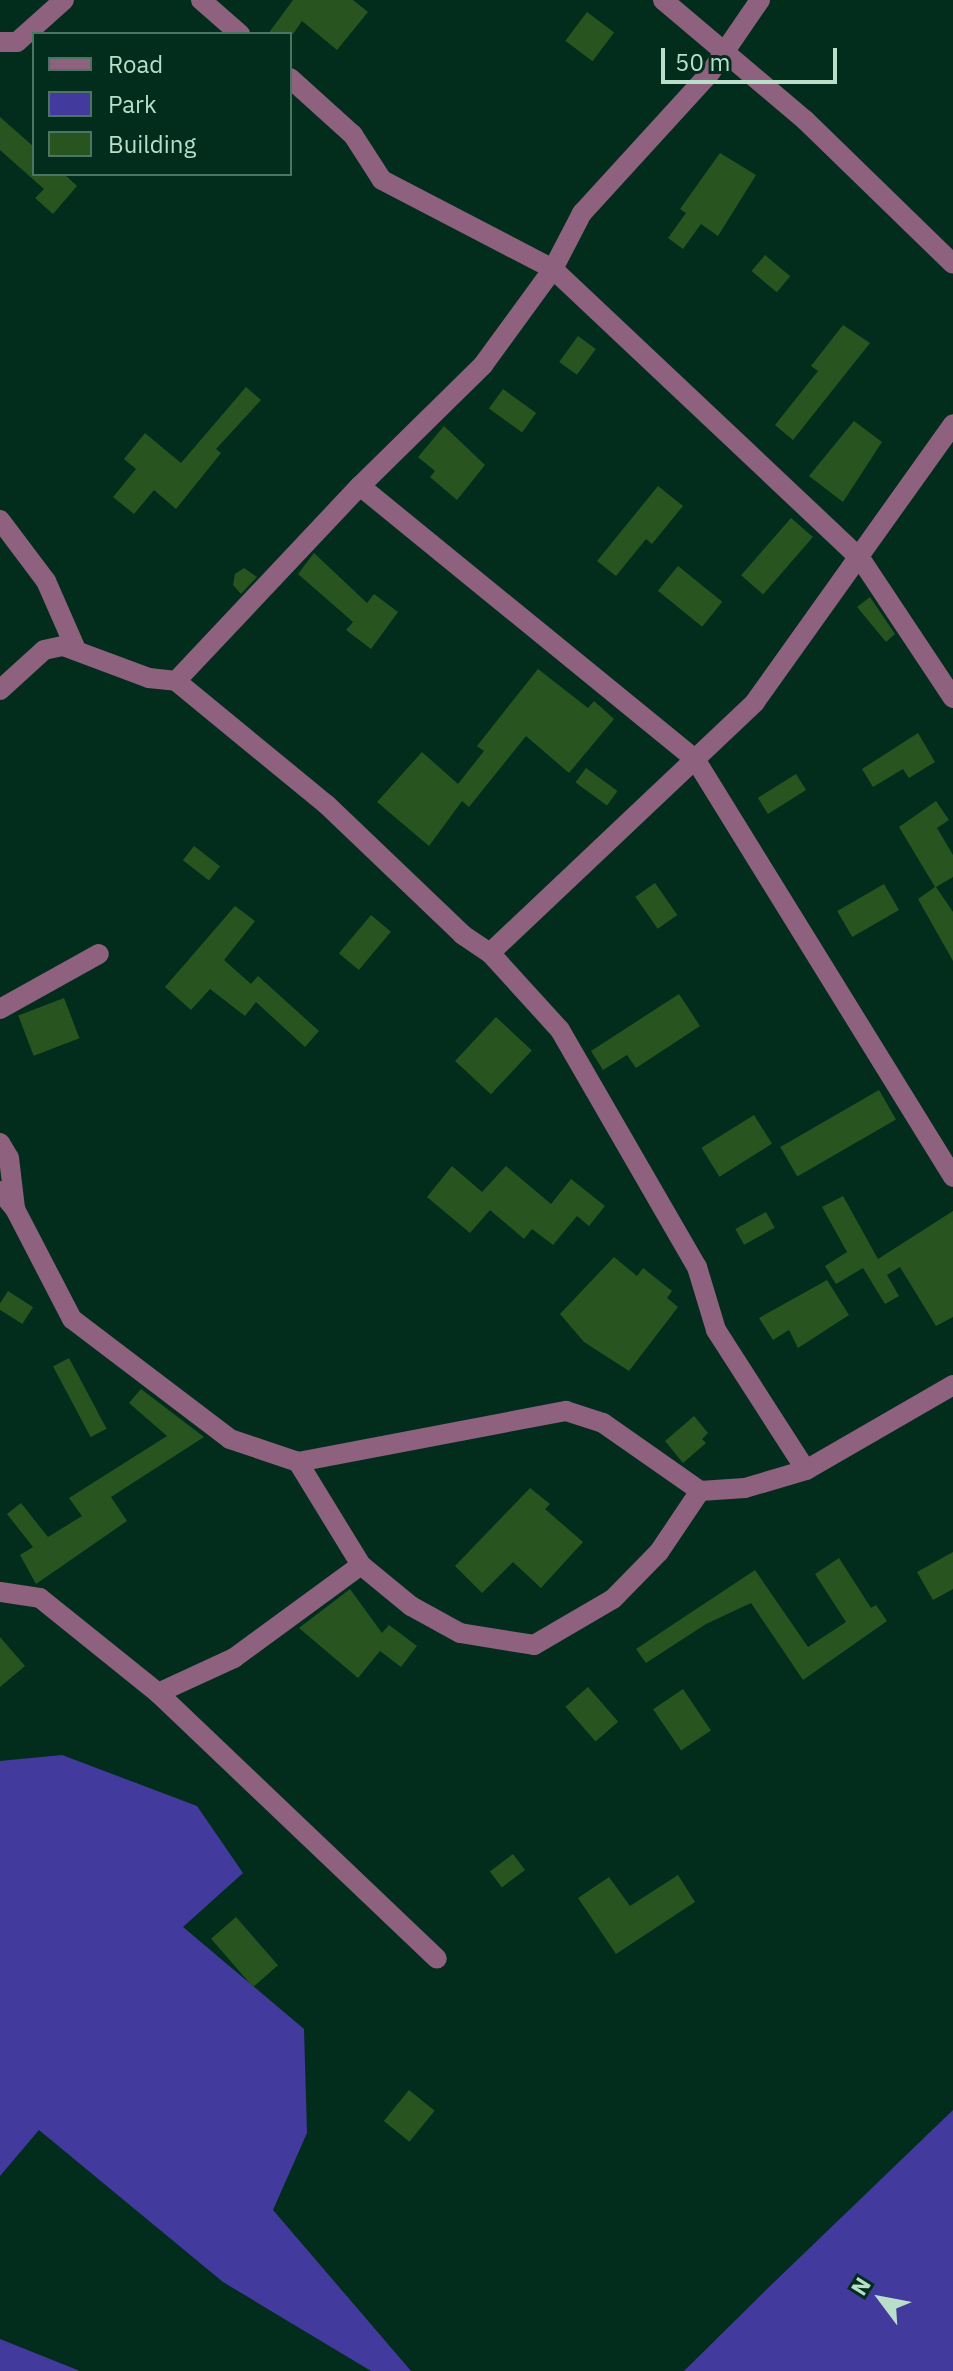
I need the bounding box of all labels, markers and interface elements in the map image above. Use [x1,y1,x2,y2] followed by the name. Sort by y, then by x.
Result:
[32,32,292,176] legend
[665,32,841,82] scale bar
[675,46,730,78] text: 50 m
[108,48,163,80] text: Road
[108,88,157,120] text: Park
[108,128,196,160] text: Building
[841,2259,921,2339] north arrow
[844,2272,877,2300] text: N

